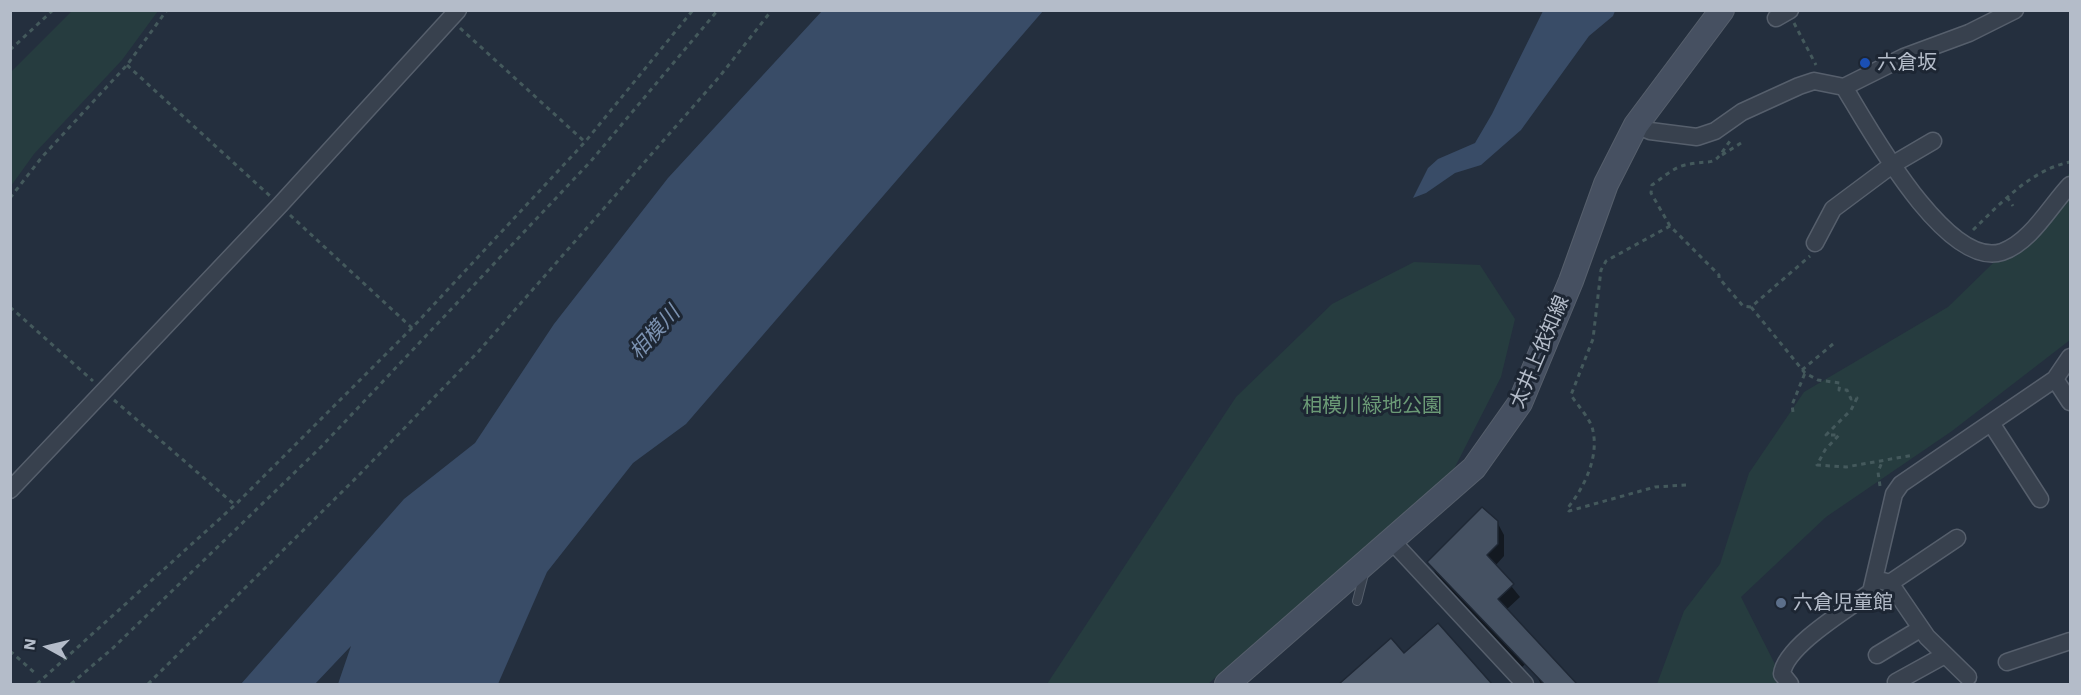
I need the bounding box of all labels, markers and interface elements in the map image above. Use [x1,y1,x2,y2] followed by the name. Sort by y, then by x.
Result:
[1877,51,1937,75] place label: 六倉坂
[1858,56,1872,70] marker: 六倉坂
[1506,292,1574,412] street label: 太井上依知線
[625,301,685,365] water label: 相模川
[1302,394,1442,418] park label: 相模川緑地公園
[1793,591,1893,615] place label: 六倉児童館
[1774,596,1788,610] marker: 六倉児童館
[18,617,78,677] north arrow
[19,637,40,652] text: N

